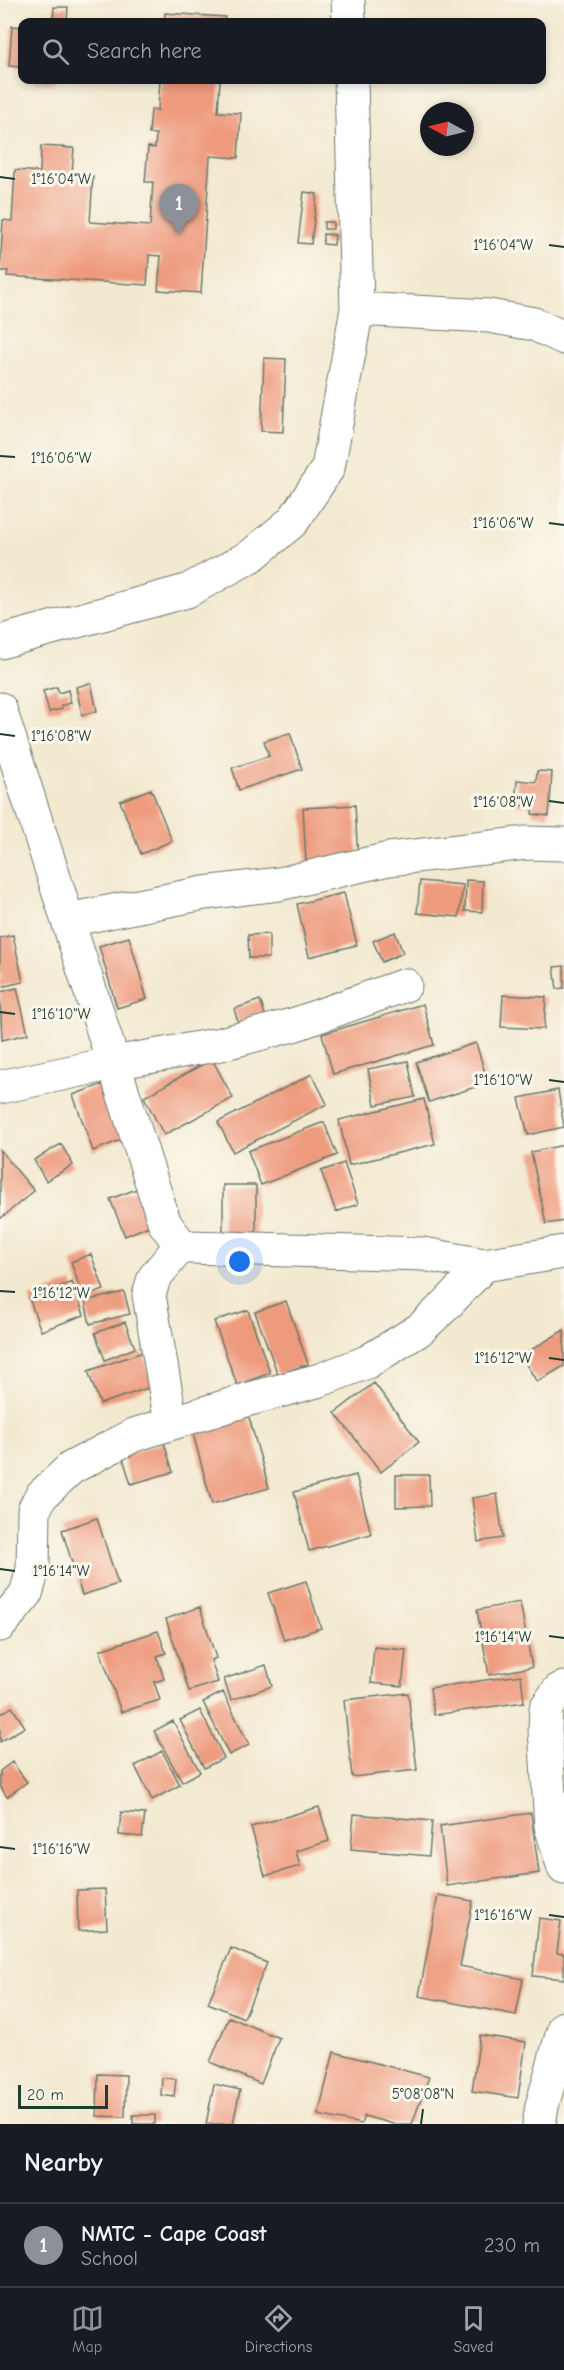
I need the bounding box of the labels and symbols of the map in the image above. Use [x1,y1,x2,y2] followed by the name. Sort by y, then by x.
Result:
[420,102,474,156] north arrow
[31,170,91,188] text: 1°16'04"W
[160,184,198,234] pin: 1
[473,236,533,254] text: 1°16'04"W
[30,449,92,467] text: 1°16'06"W
[472,514,534,532] text: 1°16'06"W
[31,727,91,745] text: 1°16'08"W
[473,793,533,811] text: 1°16'08"W
[32,1005,90,1023] text: 1°16'10"W
[474,1071,532,1089] text: 1°16'10"W
[225,1247,254,1276] your location
[32,1284,90,1302] text: 1°16'12"W
[474,1349,532,1367] text: 1°16'12"W
[33,1562,89,1580] text: 1°16'14"W
[475,1628,531,1646] text: 1°16'14"W
[32,1840,90,1858] text: 1°16'16"W
[474,1906,532,1924] text: 1°16'16"W
[18,2082,108,2110] scale bar
[392,2085,454,2103] text: 5°08'08"N

